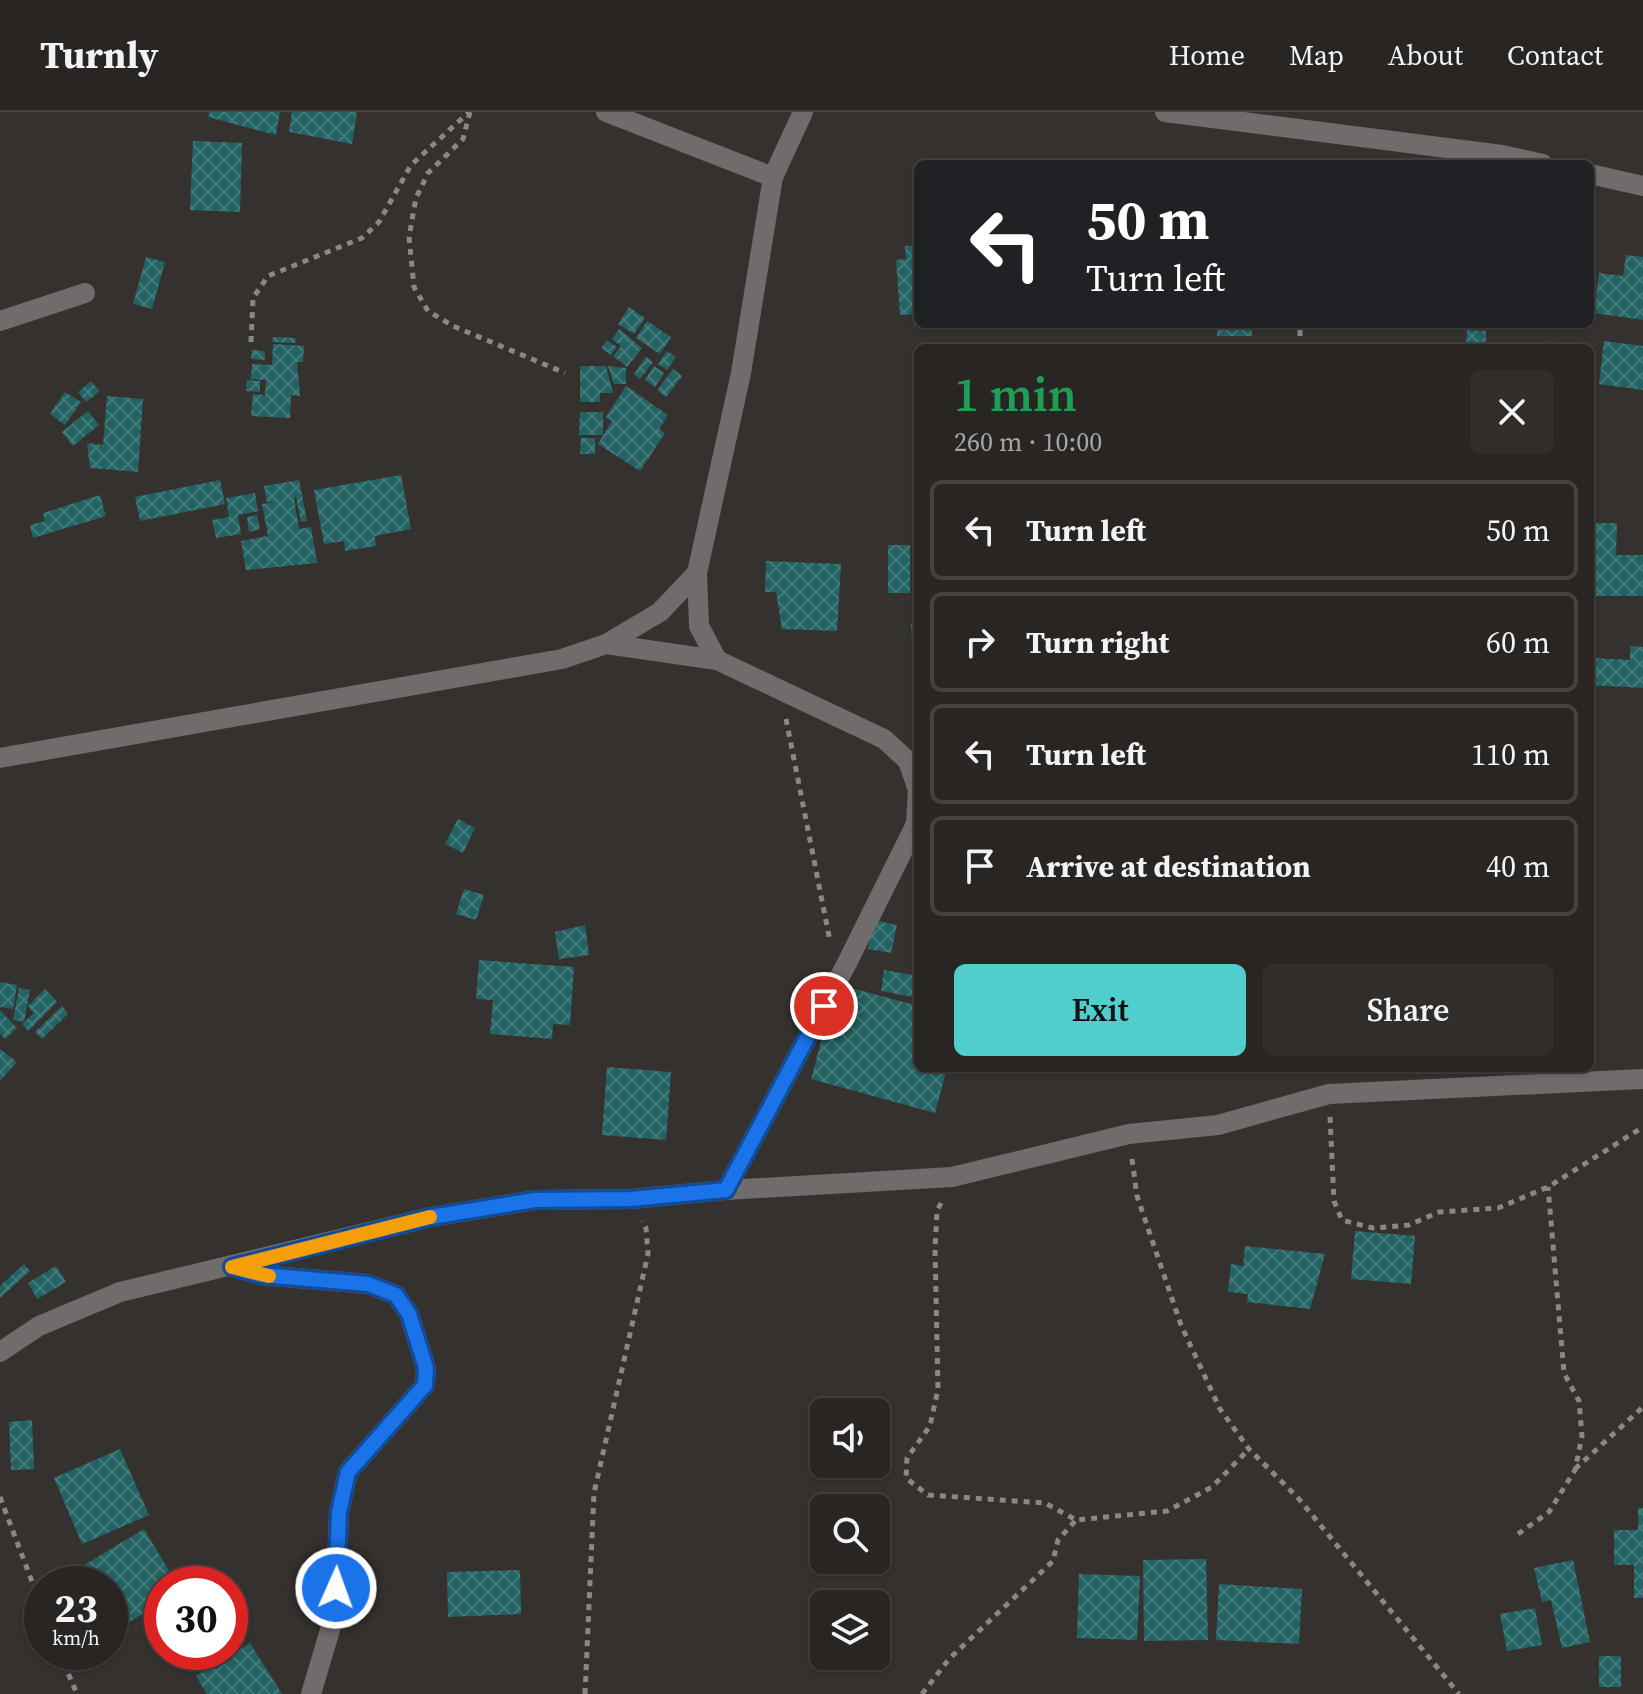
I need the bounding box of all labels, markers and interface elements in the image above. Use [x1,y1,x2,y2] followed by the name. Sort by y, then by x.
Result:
[40,29,159,81] text: Turnly
[1169,36,1245,74] text: Home
[1289,36,1344,74] text: Map
[1388,36,1463,74] text: About
[1507,36,1603,74] text: Contact
[1086,181,1209,258] text: 50 m
[954,192,1058,296] icon: left
[1086,254,1225,303] text: Turn left
[954,361,1077,427] text: 1 min
[1470,370,1554,454] button: close
[954,424,1102,460] text: 260 m · 10:00
[958,508,1002,552] icon: left
[1026,510,1146,551] text: Turn left
[1486,510,1550,551] text: 50 m
[958,620,1002,664] icon: right
[1026,622,1169,663] text: Turn right
[1486,622,1550,663] text: 60 m
[958,732,1002,776] icon: left
[1026,734,1146,775] text: Turn left
[1471,734,1550,775] text: 110 m
[958,844,1002,888] icon: arrive
[1026,846,1311,887] text: Arrive at destination
[1486,846,1550,887] text: 40 m
[954,964,1246,1056] button: Exit
[1262,964,1554,1056] button: Share
[790,972,858,1040] pin
[802,984,846,1028] icon: arrive
[810,1398,890,1670] map controls
[810,1398,890,1478] button: sound
[810,1494,890,1574] button: search
[294,1546,378,1630] position arrow
[144,1566,248,1670] speed limit sign: 30
[54,1581,98,1635] text: 23
[810,1590,890,1670] button: layers
[52,1624,100,1652] text: km/h

